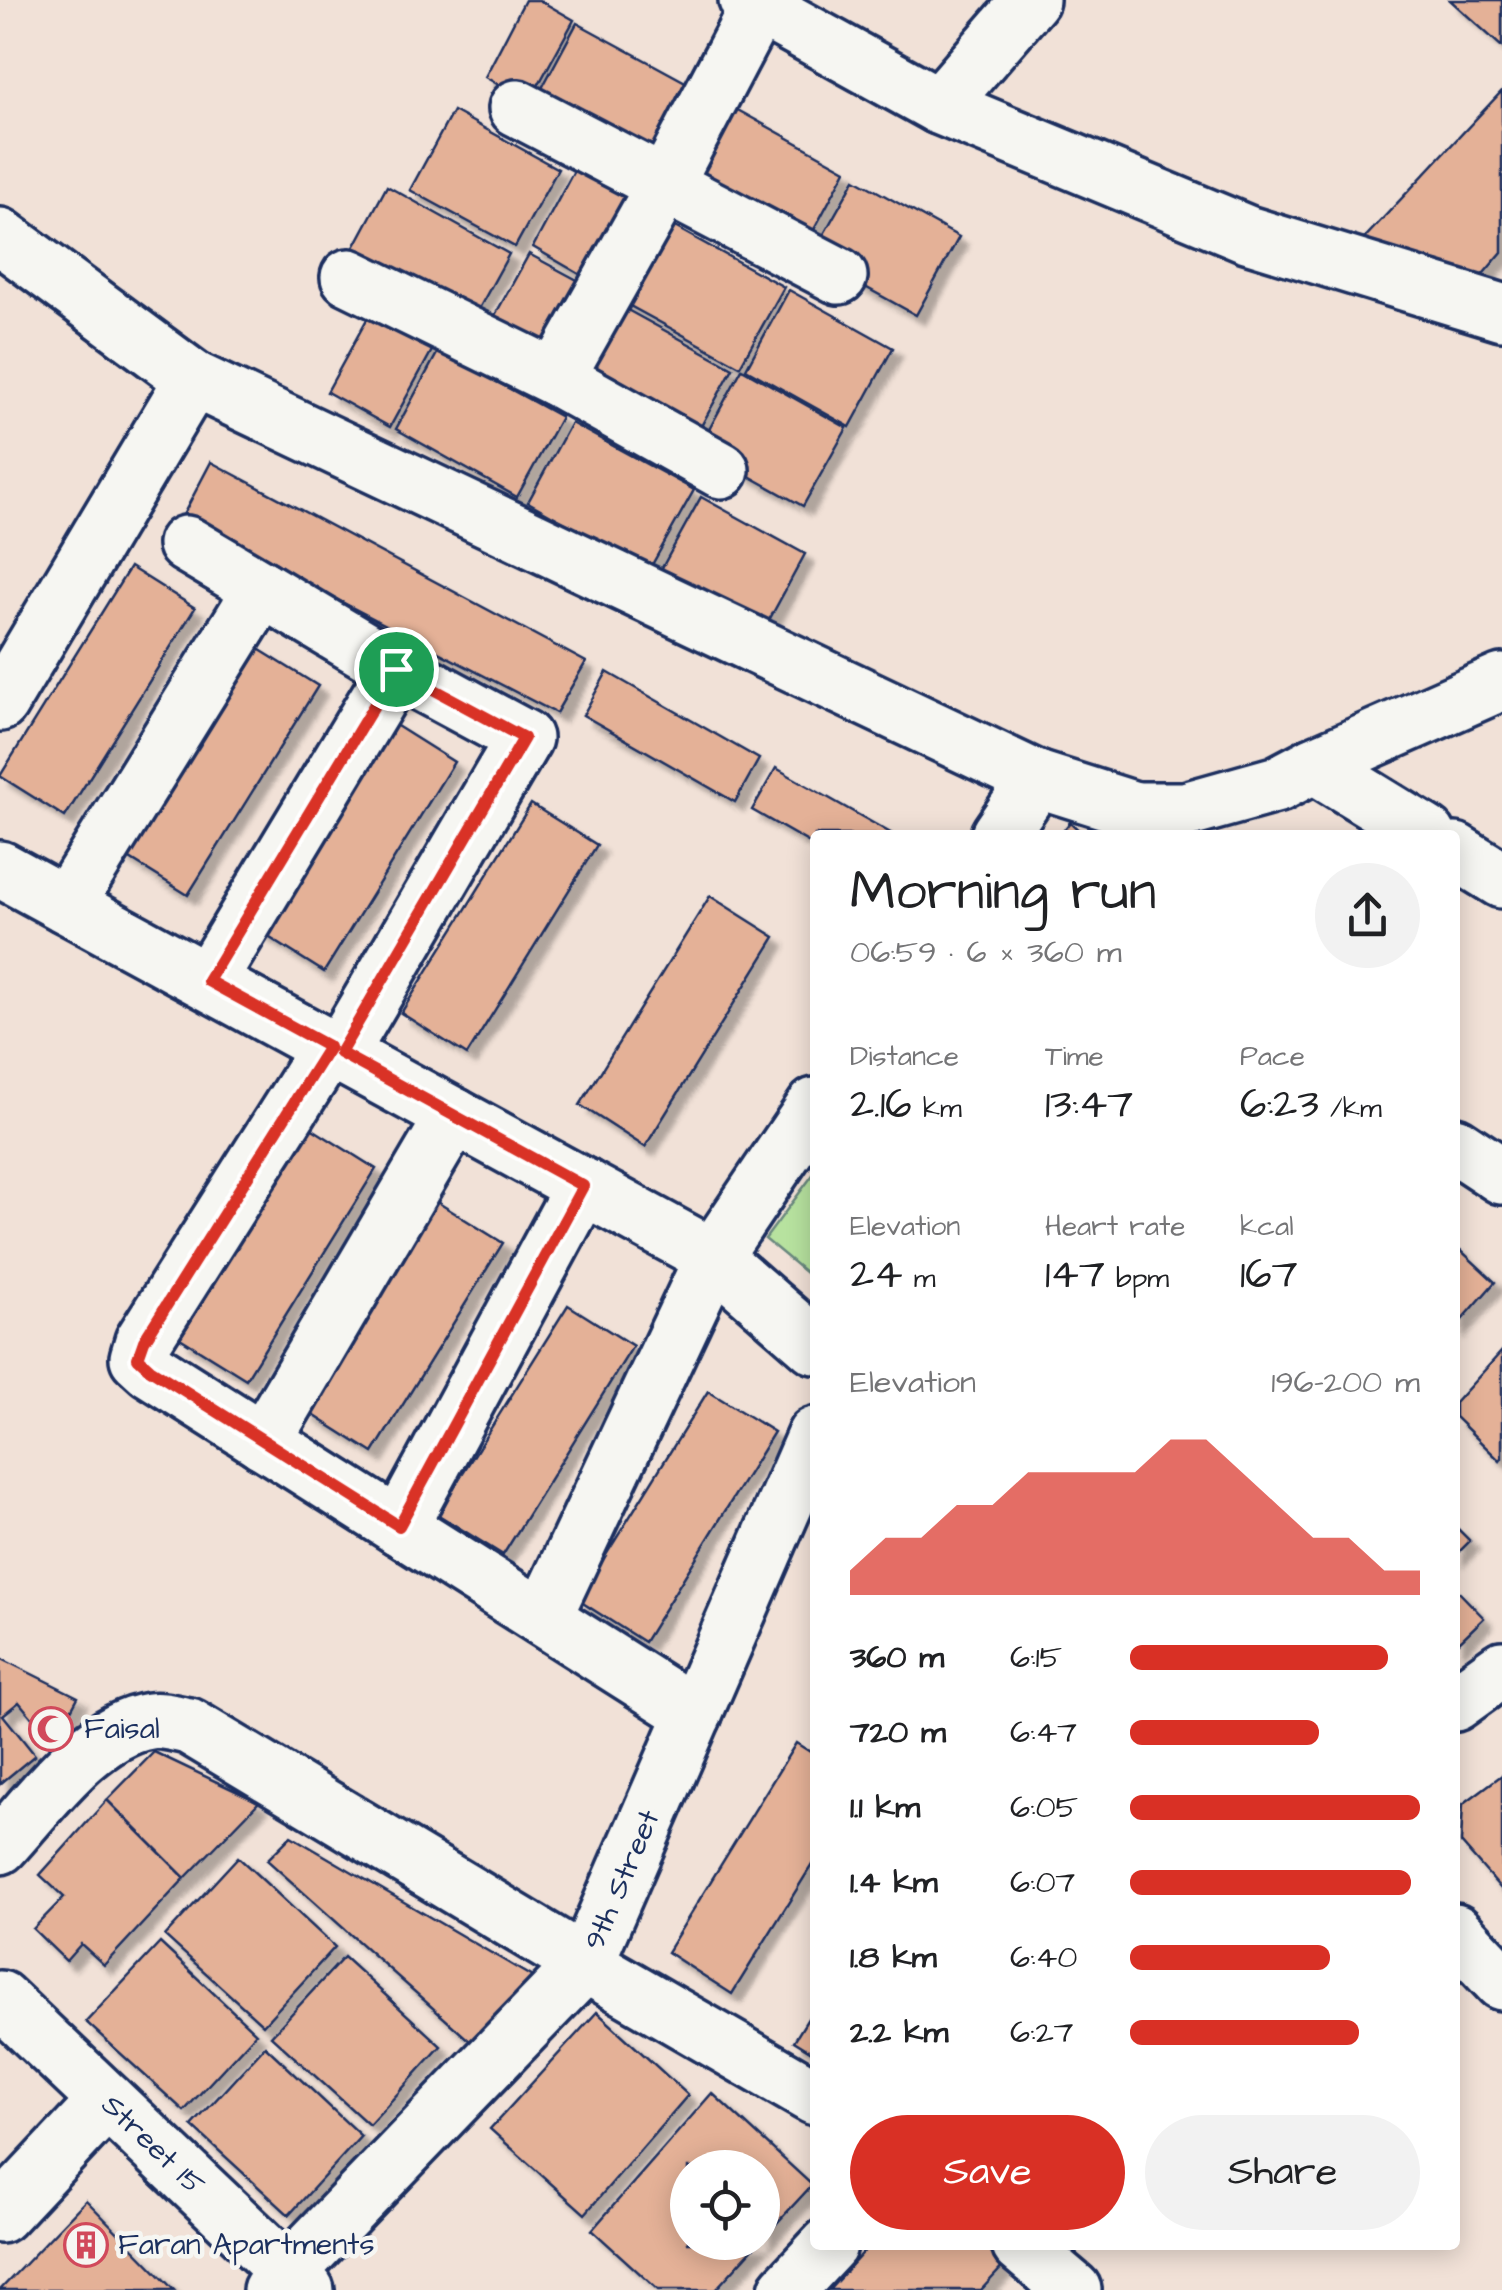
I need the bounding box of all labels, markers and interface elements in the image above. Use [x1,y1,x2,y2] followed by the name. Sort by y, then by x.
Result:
[354,627,439,712] pin
[369,642,424,697] icon: arrive
[850,854,1156,930] text: Morning run
[1315,863,1420,968] button: share
[850,930,1122,975] text: 06:59 · 6 × 360 m
[850,1037,959,1076] text: Distance
[1045,1037,1104,1076] text: Time
[1240,1037,1305,1076] text: Pace
[850,1076,912,1134] text: 2.16
[1045,1076,1133,1134] text: 13:47
[1240,1076,1319,1134] text: 6:23
[912,1089,962,1128] text: km
[1319,1089,1382,1128] text: /km
[850,1207,960,1246] text: Elevation
[1045,1207,1186,1246] text: Heart rate
[1240,1207,1294,1246] text: kcal
[850,1246,903,1304] text: 24
[1045,1246,1105,1304] text: 147
[1240,1246,1298,1304] text: 167
[903,1259,936,1298] text: m
[1105,1259,1169,1298] text: bpm
[850,1360,976,1405] text: Elevation
[1271,1360,1420,1405] text: 196–200 m
[850,1635,944,1680] text: 360 m
[1010,1635,1062,1680] text: 6:15
[28,1706,74,1752] mosque icon: Faisal
[84,1708,160,1750] place label: Faisal
[850,1710,946,1755] text: 720 m
[1010,1710,1077,1755] text: 6:47
[850,1785,920,1830] text: 1.1 km
[1010,1785,1078,1830] text: 6:05
[574,1803,670,1957] street label: 9th Street
[850,1860,938,1905] text: 1.4 km
[1010,1860,1075,1905] text: 6:07
[850,1935,937,1980] text: 1.8 km
[1010,1935,1077,1980] text: 6:40
[850,2010,949,2055] text: 2.2 km
[1010,2010,1073,2055] text: 6:27
[92,2085,214,2205] street label: Street 15
[850,2115,1125,2230] button: Save
[1145,2115,1420,2230] button: Share
[670,2150,780,2260] map controls
[670,2150,780,2260] button: locate
[63,2222,109,2268] building icon: Faran Apartments
[118,2224,375,2266] place label: Faran Apartments

